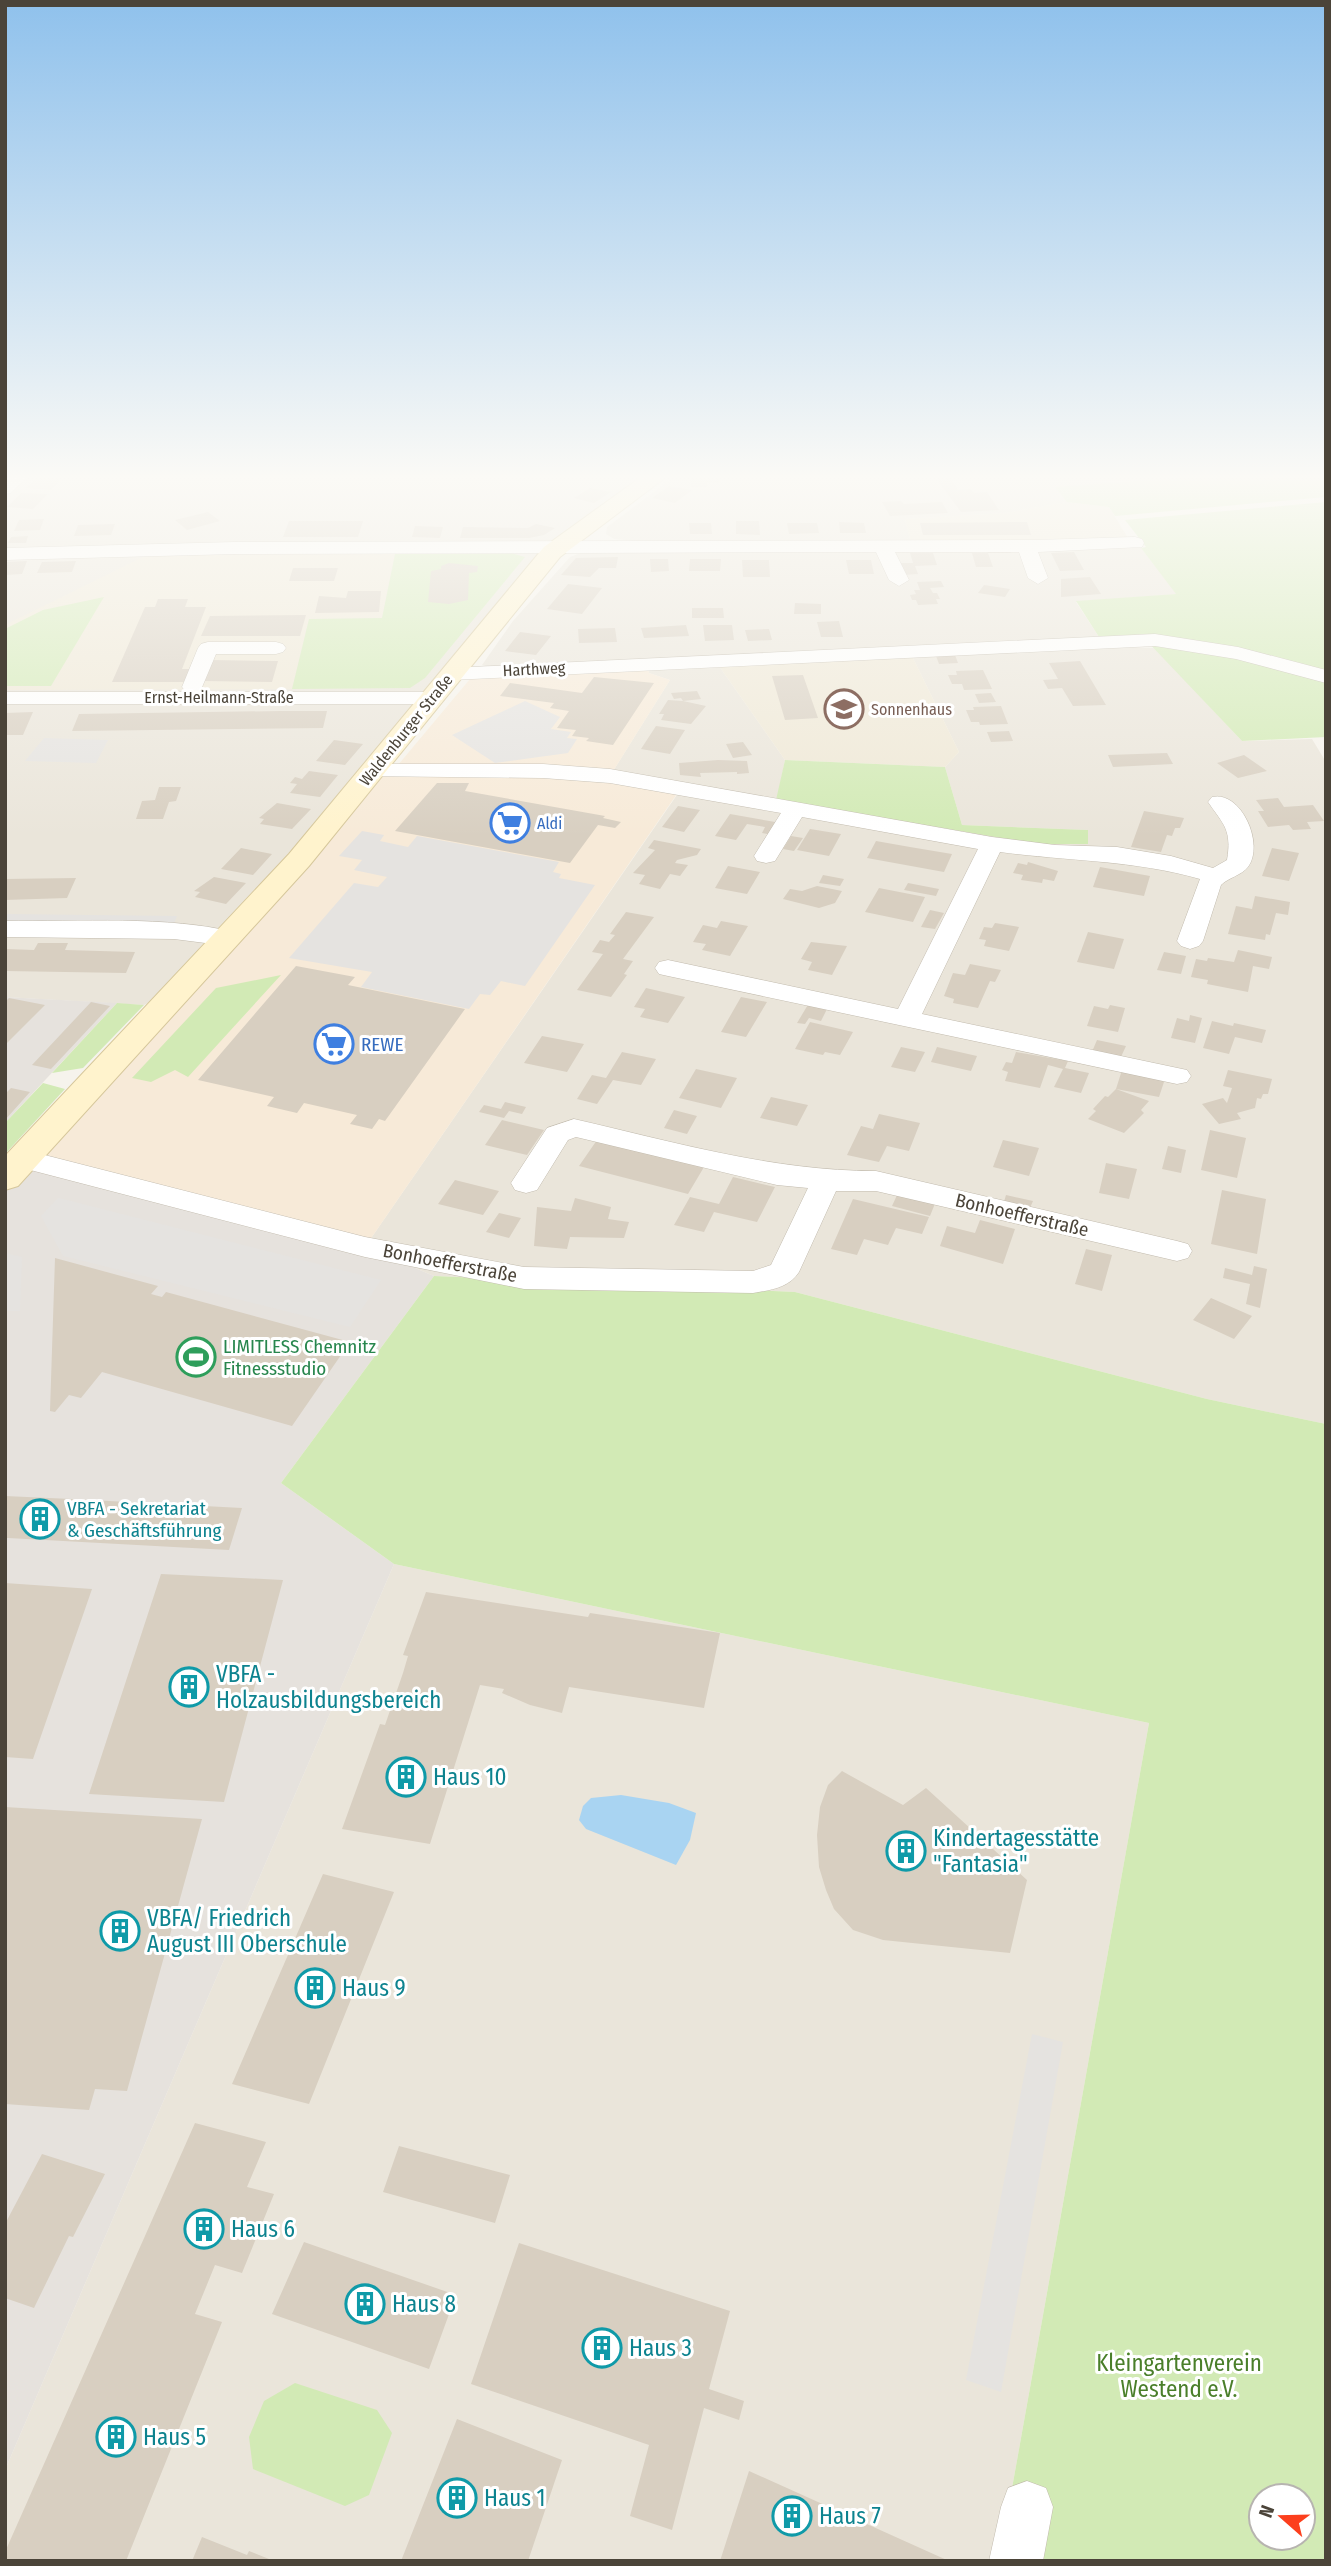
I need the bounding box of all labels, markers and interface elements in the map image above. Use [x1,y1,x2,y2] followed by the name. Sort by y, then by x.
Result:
[502,658,566,680] street label: Harthweg
[355,671,457,789] street label: Waldenburger Straße
[144,688,294,707] street label: Ernst-Heilmann-Straße
[823,688,865,730] school or university icon: Sonnenhaus
[871,700,952,719] place label: Sonnenhaus
[489,802,531,844] supermarket icon: Aldi
[537,814,562,833] place label: Aldi
[313,1023,355,1065] supermarket icon: REWE
[361,1033,403,1056] place label: REWE
[953,1188,1091,1242] street label: Bonhoefferstraße
[381,1239,519,1287] street label: Bonhoefferstraße
[223,1335,376,1380] place label: LIMITLESS Chemnitz Fitnessstudio
[175,1336,217,1378] sports icon: LIMITLESS Chemnitz Fitnessstudio
[67,1497,221,1542] place label: VBFA - Sekretariat & Geschäftsführung
[19,1498,61,1540] building icon: VBFA - Sekretariat & Geschäftsführung
[216,1660,441,1714] place label: VBFA - Holzausbildungsbereich
[168,1666,210,1708] building icon: VBFA - Holzausbildungsbereich
[385,1756,427,1798] building icon: Haus 10
[433,1763,506,1791] place label: Haus 10
[933,1824,1099,1878] place label: Kindertagesstätte "Fantasia"
[885,1830,927,1872] building icon: Kindertagesstätte "Fantasia"
[147,1904,347,1958] place label: VBFA/ Friedrich August III Oberschule
[99,1910,141,1952] building icon: VBFA/ Friedrich August III Oberschule
[294,1967,336,2009] building icon: Haus 9
[342,1974,406,2002] place label: Haus 9
[183,2208,225,2250] building icon: Haus 6
[231,2215,295,2243] place label: Haus 6
[344,2283,386,2325] building icon: Haus 8
[392,2290,456,2318] place label: Haus 8
[581,2327,623,2369] building icon: Haus 3
[629,2334,692,2362] place label: Haus 3
[1096,2349,1262,2403] park label: Kleingartenverein Westend e.V.
[95,2416,137,2458] building icon: Haus 5
[143,2423,206,2451] place label: Haus 5
[436,2477,478,2519] building icon: Haus 1
[1247,2482,1317,2552] north arrow
[484,2484,545,2512] place label: Haus 1
[771,2495,813,2537] building icon: Haus 7
[819,2502,881,2530] place label: Haus 7
[1254,2502,1279,2521] text: N

